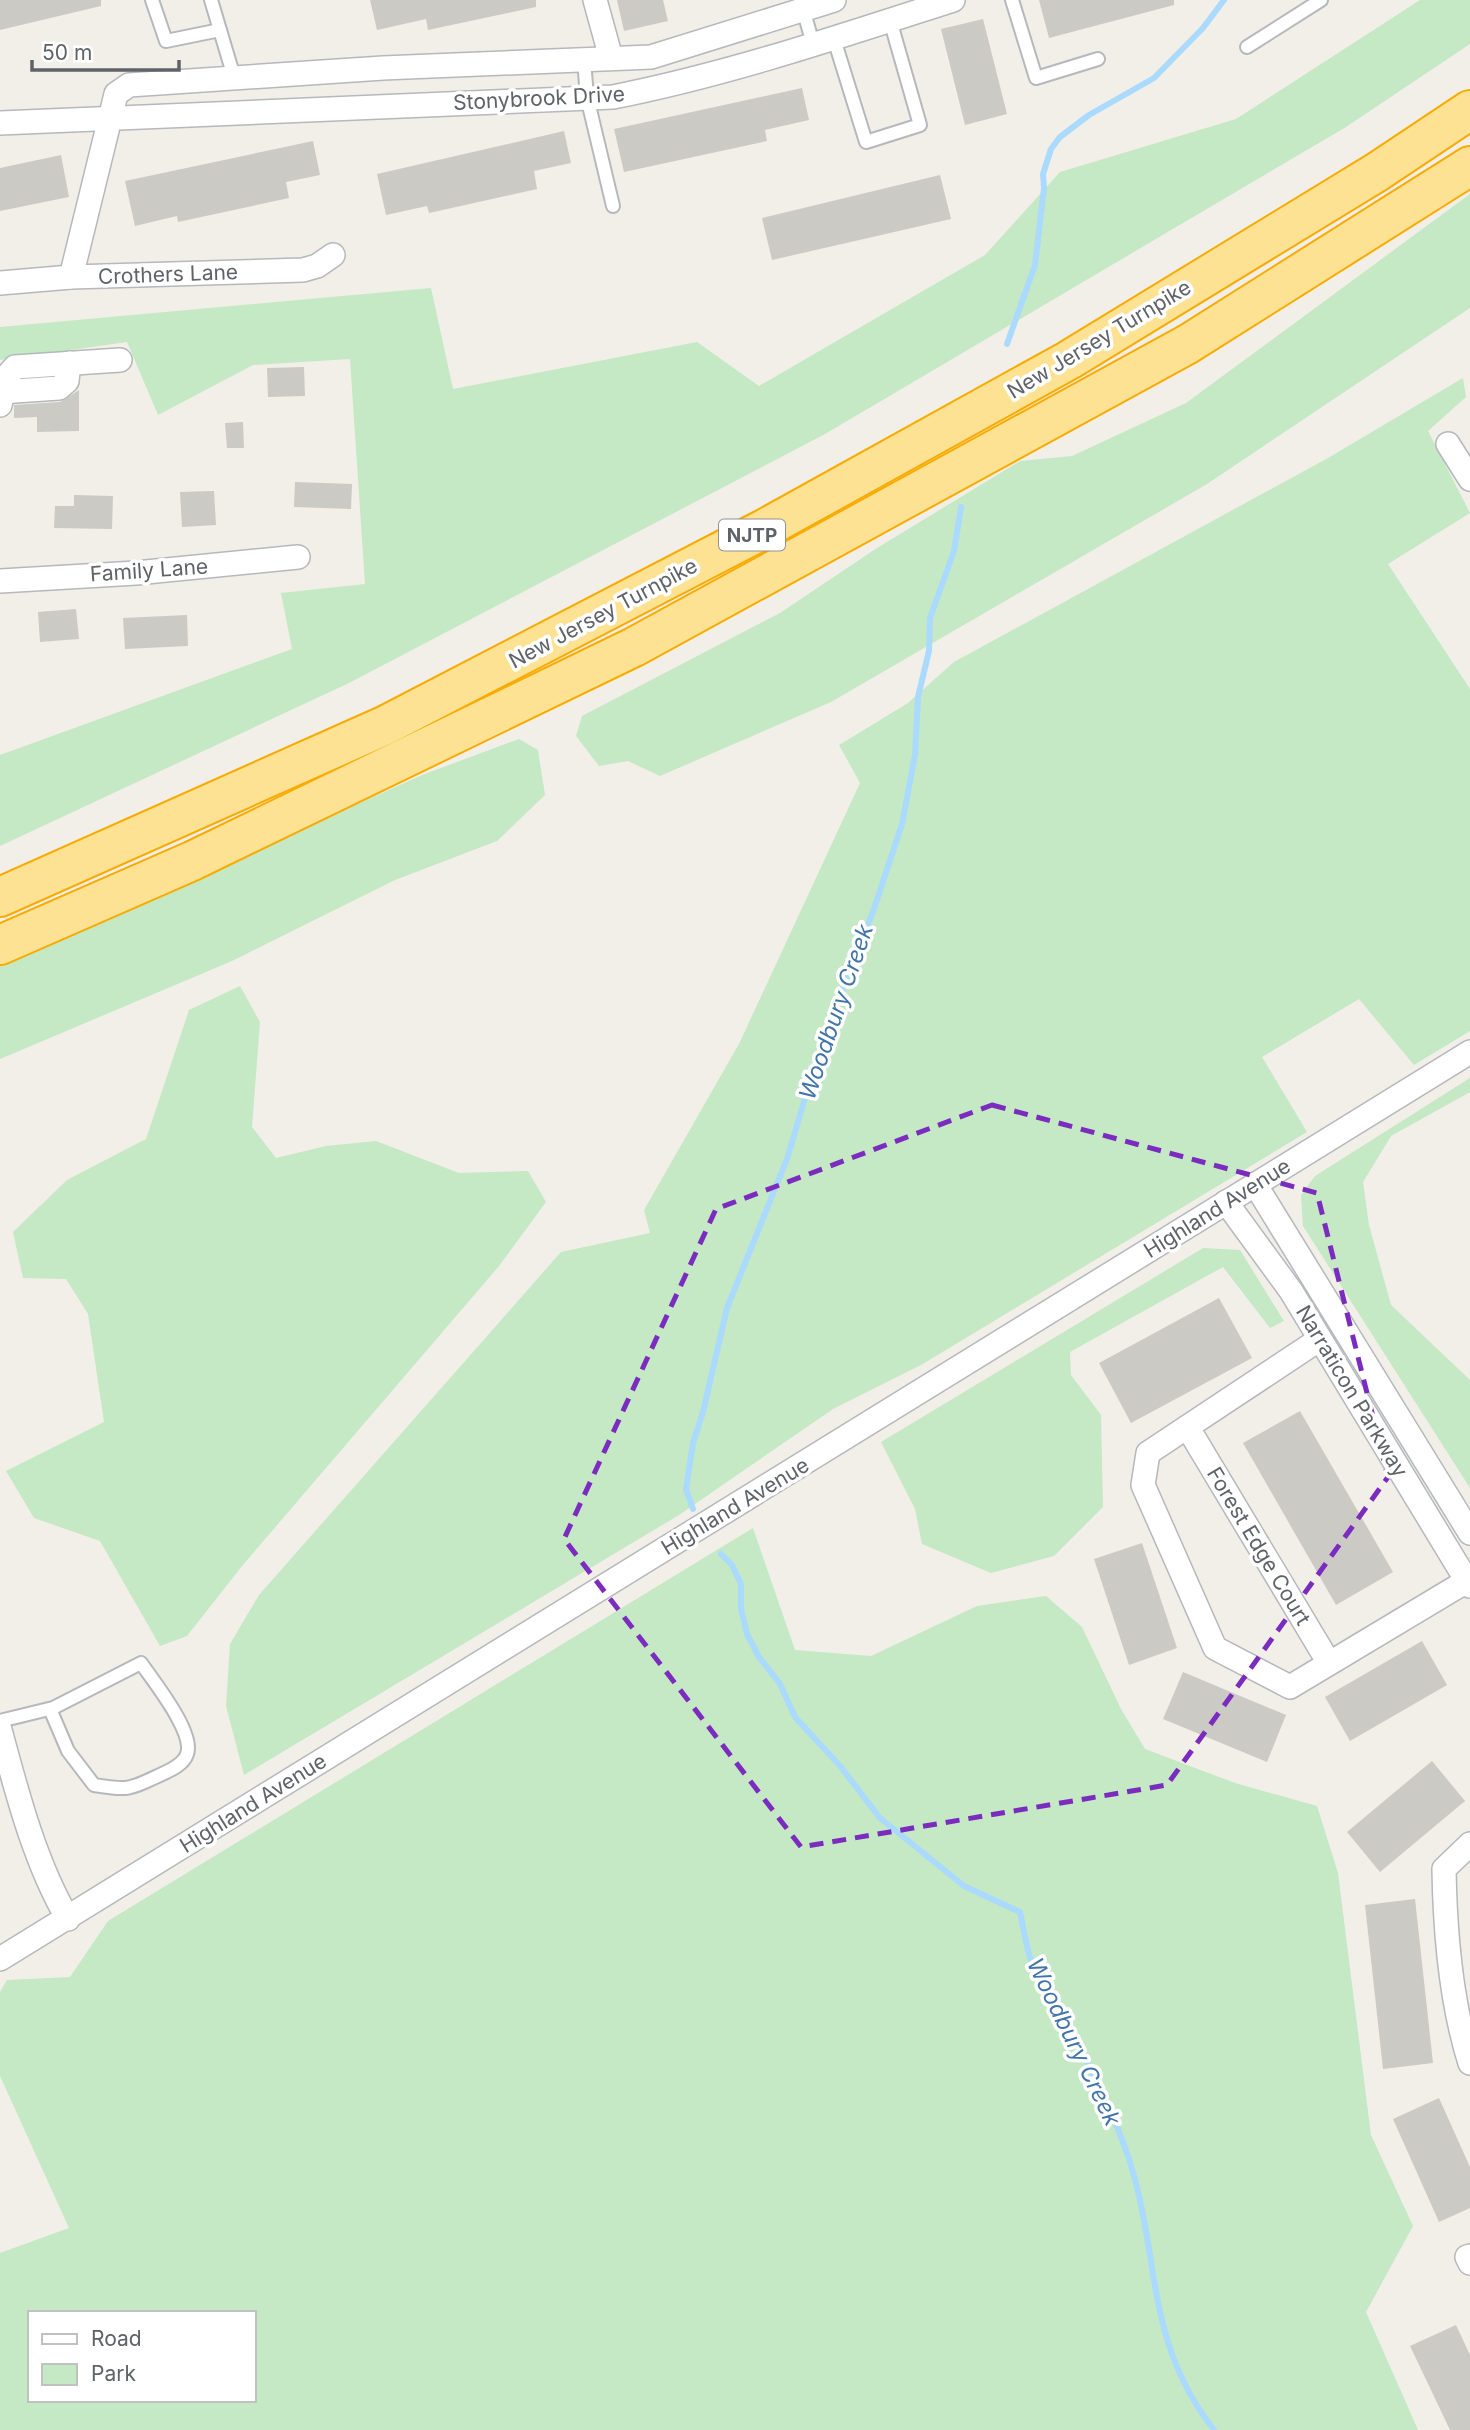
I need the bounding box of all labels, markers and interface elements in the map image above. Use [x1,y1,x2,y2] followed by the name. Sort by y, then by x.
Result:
[32,28,178,72] scale bar
[42,40,92,65] text: 50 m
[453,81,625,115] street label: Stonybrook Drive
[97,259,239,289] street label: Crothers Lane
[1003,274,1195,404] street label: New Jersey Turnpike
[719,520,785,550] road number: NJTP
[89,553,209,587] street label: Family Lane
[504,553,702,673] street label: New Jersey Turnpike
[793,920,879,1103] water label: Woodbury Creek
[1139,1153,1295,1263] street label: Highland Avenue
[1291,1301,1413,1482] street label: Narraticon Parkway
[657,1452,813,1560] street label: Highland Avenue
[1202,1463,1316,1630] street label: Forest Edge Court
[175,1748,331,1858] street label: Highland Avenue
[1021,1953,1127,2131] water label: Woodbury Creek
[28,2311,256,2402] legend
[91,2326,142,2351] text: Road
[91,2361,136,2386] text: Park

